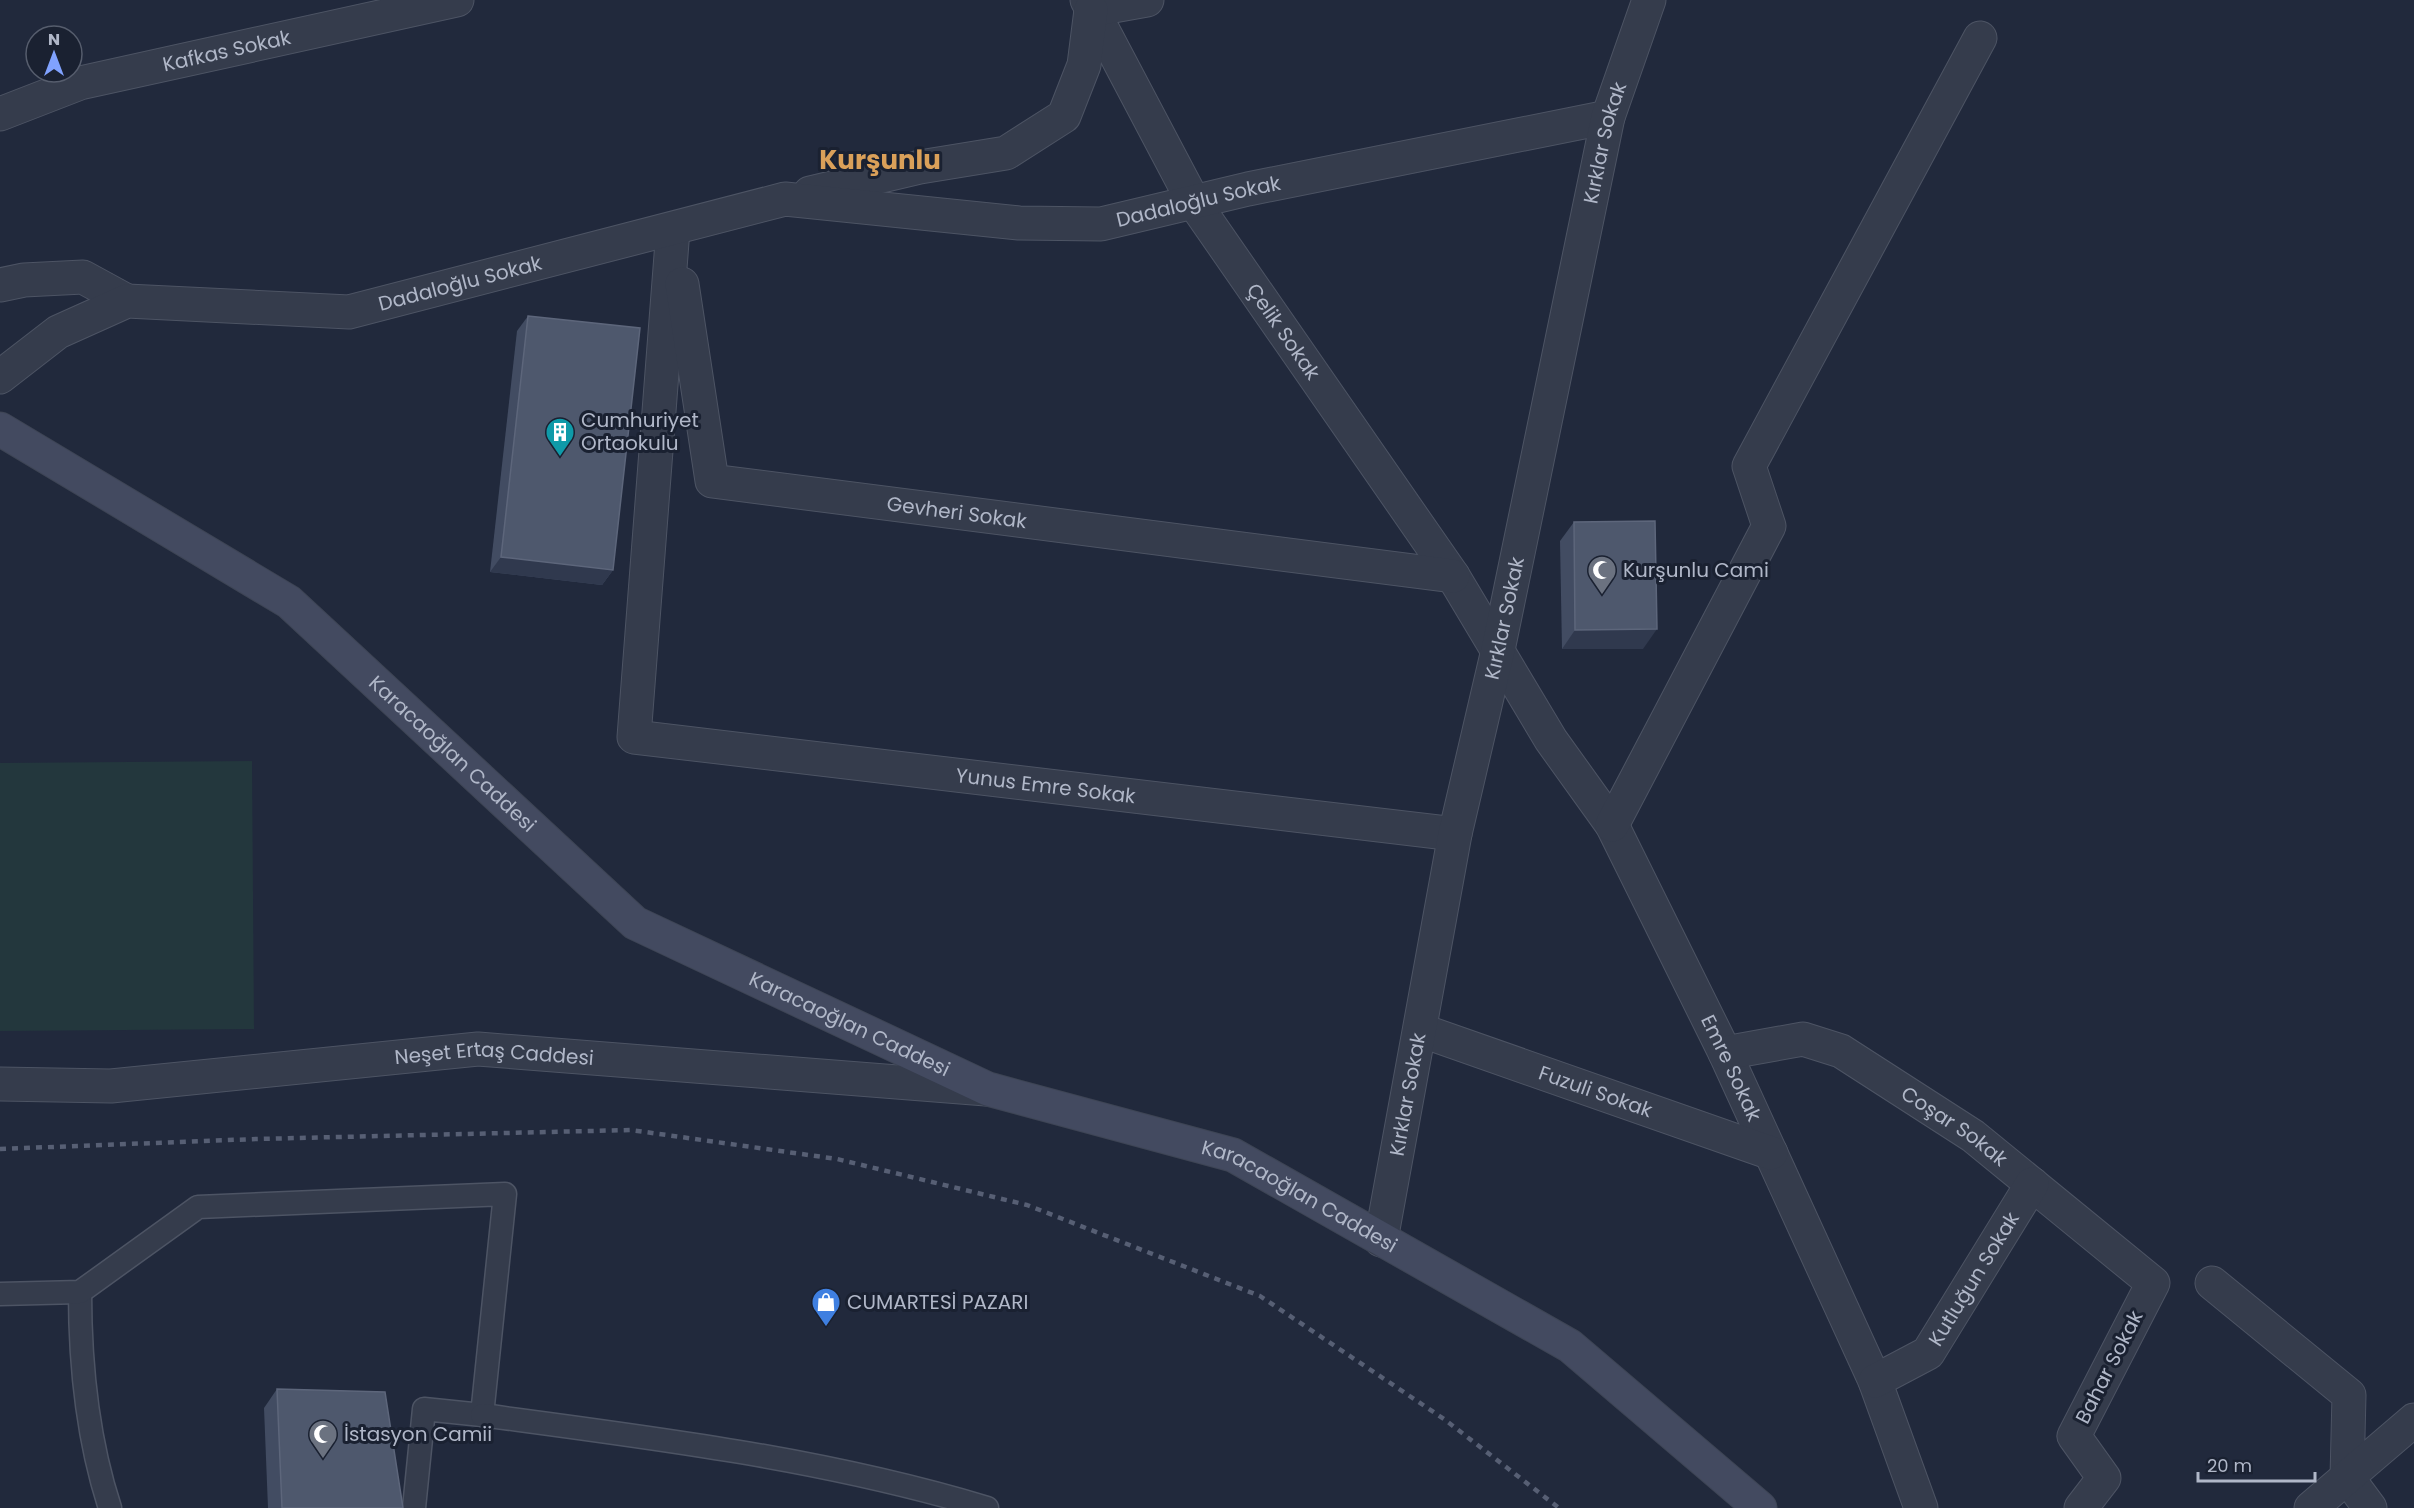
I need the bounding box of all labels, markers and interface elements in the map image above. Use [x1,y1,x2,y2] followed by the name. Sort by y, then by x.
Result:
[160,23,294,78] street label: Kafkas Sokak
[24,24,84,84] north arrow
[48,28,60,51] text: N
[1576,77,1633,206] street label: Kırklar Sokak
[819,142,941,178] district label: Kurşunlu
[1113,169,1284,234] street label: Dadaloğlu Sokak
[375,248,545,318] street label: Dadaloğlu Sokak
[1240,277,1327,386] street label: Çelik Sokak
[581,406,699,457] place label: Cumhuriyet Ortaokulu
[544,416,576,458] building icon: Cumhuriyet Ortaokulu
[885,490,1029,535] street label: Gevheri Sokak
[1478,554,1531,682] street label: Kırklar Sokak
[1586,554,1618,596] mosque icon: Kurşunlu Cami
[1623,556,1769,584] place label: Kurşunlu Cami
[363,669,542,839] street label: Karacaoğlan Caddesi
[954,761,1138,810] street label: Yunus Emre Sokak
[745,965,955,1083] street label: Karacaoğlan Caddesi
[1694,1010,1769,1126] street label: Emre Sokak
[1383,1030,1433,1158] street label: Kırklar Sokak
[393,1035,595,1072] street label: Neşet Ertaş Caddesi
[1535,1059,1657,1125] street label: Fuzuli Sokak
[1896,1079,2014,1173] street label: Coşar Sokak
[1198,1133,1402,1259] street label: Karacaoğlan Caddesi
[1922,1206,2026,1351] street label: Kutluğun Sokak
[810,1286,842,1328] shop icon: CUMARTESİ PAZARI
[847,1288,1028,1316] place label: CUMARTESİ PAZARI
[2068,1305,2150,1428] street label: Bahar Sokak
[307,1418,339,1460] mosque icon: İstasyon Camii
[344,1420,492,1448] place label: İstasyon Camii
[2198,1445,2315,1483] scale bar
[2207,1453,2252,1478] text: 20 m

